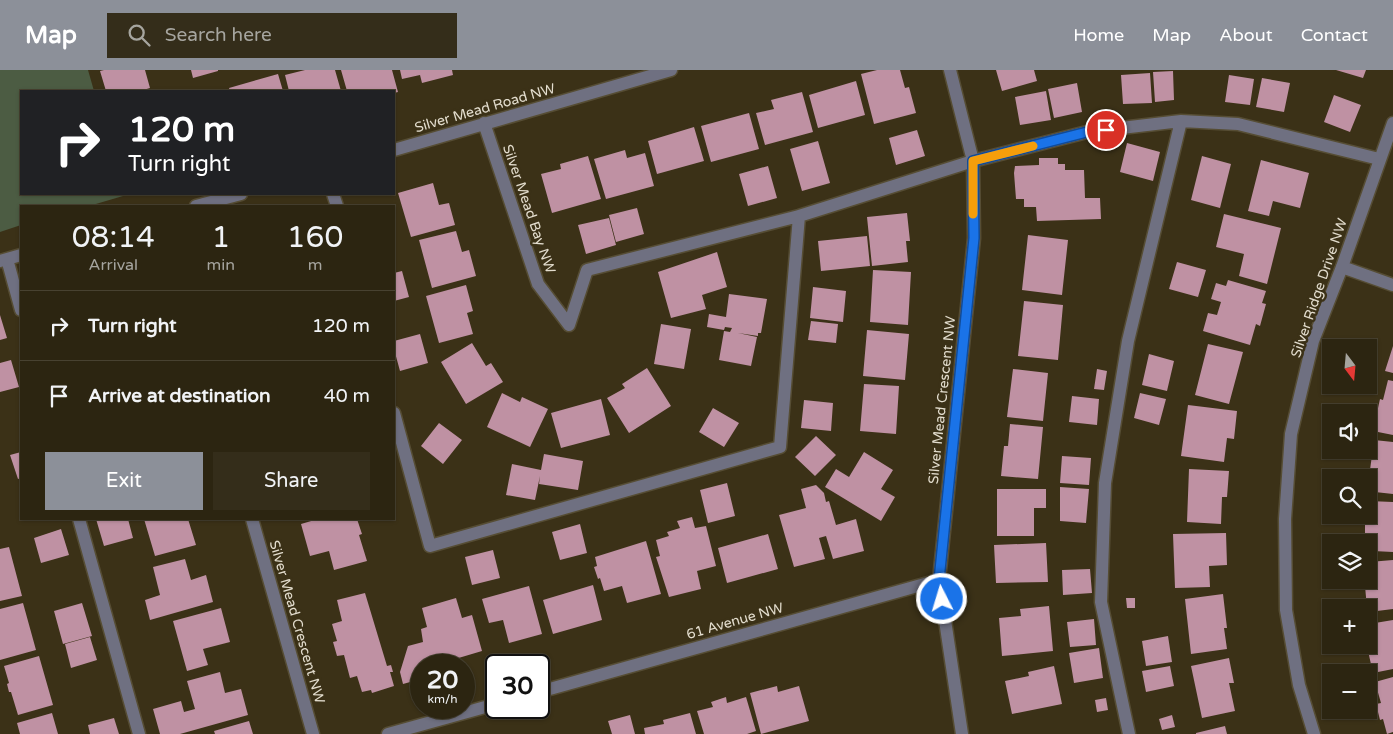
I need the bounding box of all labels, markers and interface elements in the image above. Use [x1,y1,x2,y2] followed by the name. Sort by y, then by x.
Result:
[107,13,457,58] search box
[25,21,77,50] text: Map
[125,21,153,49] icon: search
[165,24,272,46] text: Search here
[1073,24,1124,46] text: Home
[1152,24,1191,46] text: Map
[1219,24,1273,46] text: About
[1301,24,1368,46] text: Contact
[413,80,557,136] street label: Silver Mead Road NW
[128,109,235,151] text: 120 m
[1085,109,1127,151] pin
[45,110,110,175] icon: right
[1092,116,1120,144] icon: arrive
[499,142,559,276] street label: Silver Mead Bay NW
[128,151,230,177] text: Turn right
[1287,216,1351,360] street label: Silver Ridge Drive NW
[72,219,155,256] text: 08:14
[211,219,230,256] text: 1
[287,219,343,256] text: 160
[89,255,138,275] text: Arrival
[207,255,235,275] text: min
[308,255,322,275] text: m
[45,312,73,340] icon: right
[88,315,176,337] text: Turn right
[312,315,370,337] text: 120 m
[925,315,959,485] street label: Silver Mead Crescent NW
[1322,339,1378,394] north arrow
[1322,339,1377,719] map controls
[45,382,73,410] icon: arrive
[88,385,271,407] text: Arrive at destination
[324,385,370,407] text: 40 m
[1322,404,1377,459] button: sound
[45,452,203,510] button: Exit
[213,452,370,510] button: Share
[1322,469,1377,524] button: search
[1322,534,1377,589] button: layers
[266,539,328,705] street label: Silver Mead Crescent NW
[915,572,967,624] position arrow
[684,599,786,643] street label: 61 Avenue NW
[1322,599,1377,654] button: +
[485,654,550,719] speed limit sign: 30
[1322,664,1377,719] button: −
[427,665,458,695] text: 20
[427,692,458,706] text: km/h

